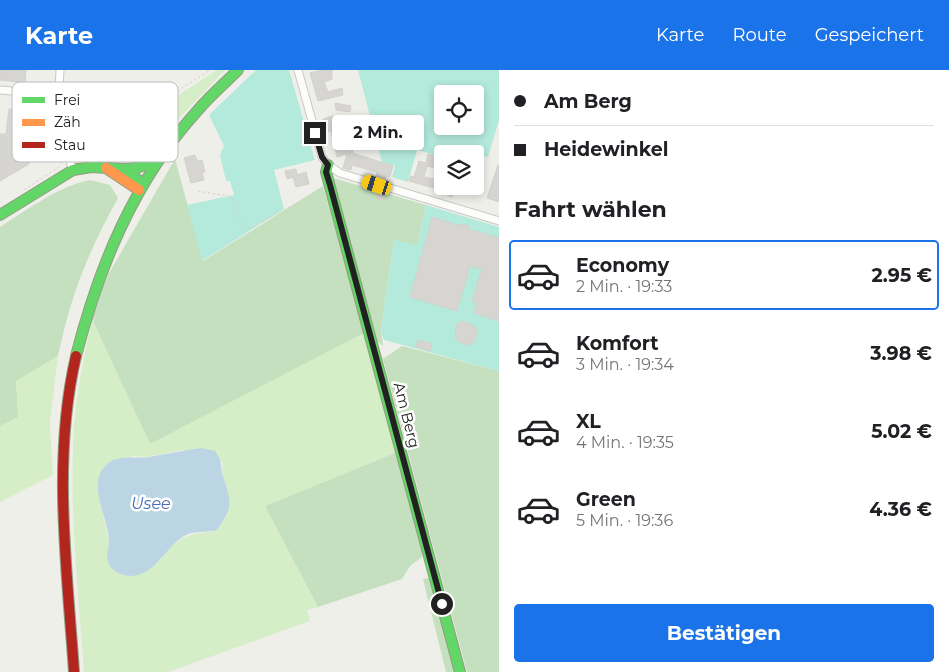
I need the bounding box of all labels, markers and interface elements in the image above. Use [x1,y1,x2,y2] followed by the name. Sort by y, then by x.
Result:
[25,21,93,50] text: Karte
[656,24,704,46] text: Karte
[732,24,787,46] text: Route
[815,24,924,46] text: Gespeichert
[12,82,178,162] legend
[434,85,484,195] map controls
[434,85,484,135] button: locate
[544,90,632,113] text: Am Berg
[54,91,80,109] text: Frei
[54,113,81,131] text: Zäh
[332,116,425,150] callout: 2 Min.
[304,122,326,144] route end
[353,123,403,142] text: 2 Min.
[54,136,86,154] text: Stau
[544,138,668,161] text: Heidewinkel
[434,145,484,195] button: layers
[360,173,393,197] car
[514,196,667,223] text: Fahrt wählen
[516,253,561,298] icon: car
[576,254,669,277] text: Economy
[871,264,932,287] text: 2.95 €
[576,277,672,296] text: 2 Min. · 19:33
[516,331,561,376] icon: car
[576,332,658,355] text: Komfort
[870,342,932,365] text: 3.98 €
[576,355,674,374] text: 3 Min. · 19:34
[390,380,424,450] street label: Am Berg
[516,409,561,454] icon: car
[576,410,601,433] text: XL
[871,420,932,443] text: 5.02 €
[576,433,674,452] text: 4 Min. · 19:35
[516,487,561,532] icon: car
[576,488,636,511] text: Green
[131,494,171,513] water label: Usee
[869,498,932,521] text: 4.36 €
[576,511,673,530] text: 5 Min. · 19:36
[431,593,453,615] route start
[514,604,934,662] button: Bestätigen

